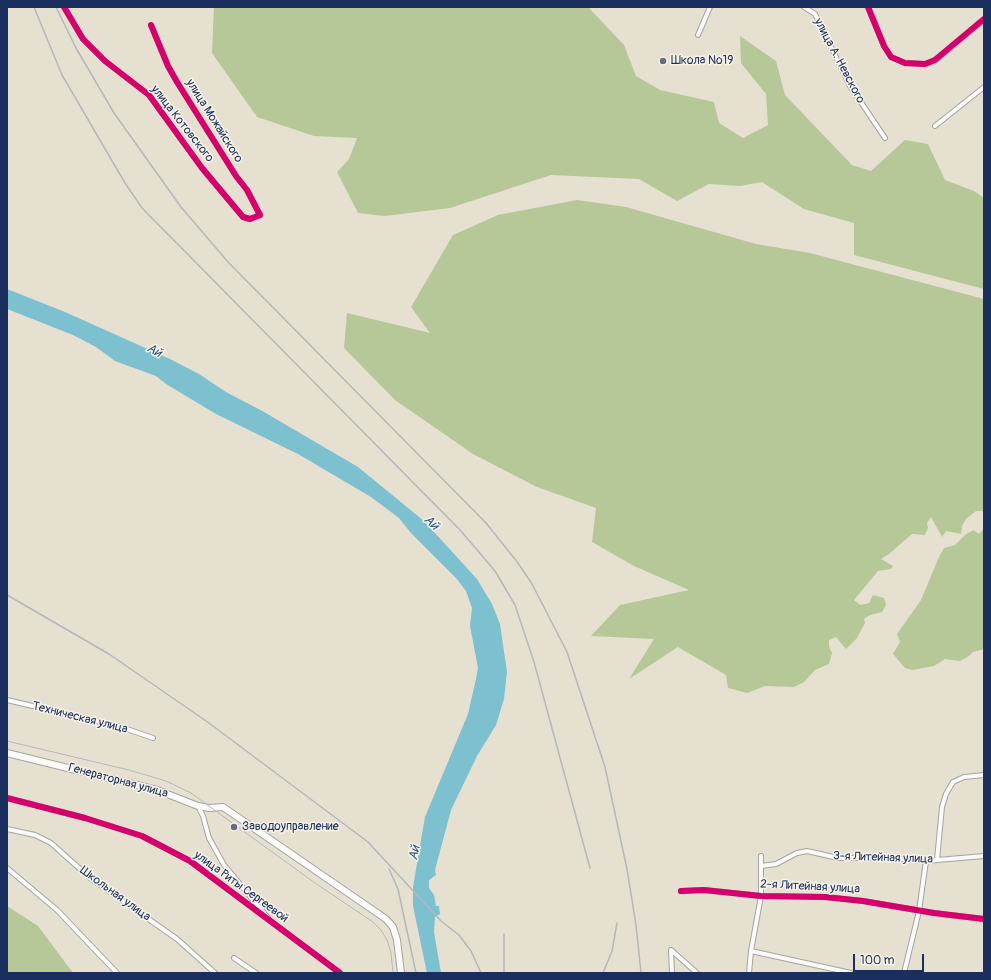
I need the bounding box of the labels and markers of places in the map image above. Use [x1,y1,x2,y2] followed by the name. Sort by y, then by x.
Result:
[671,54,733,68] place label: Школа №19
[658,56,668,66] marker: Школа №19
[242,820,339,834] place label: Заводоуправление
[229,822,239,832] marker: Заводоуправление

